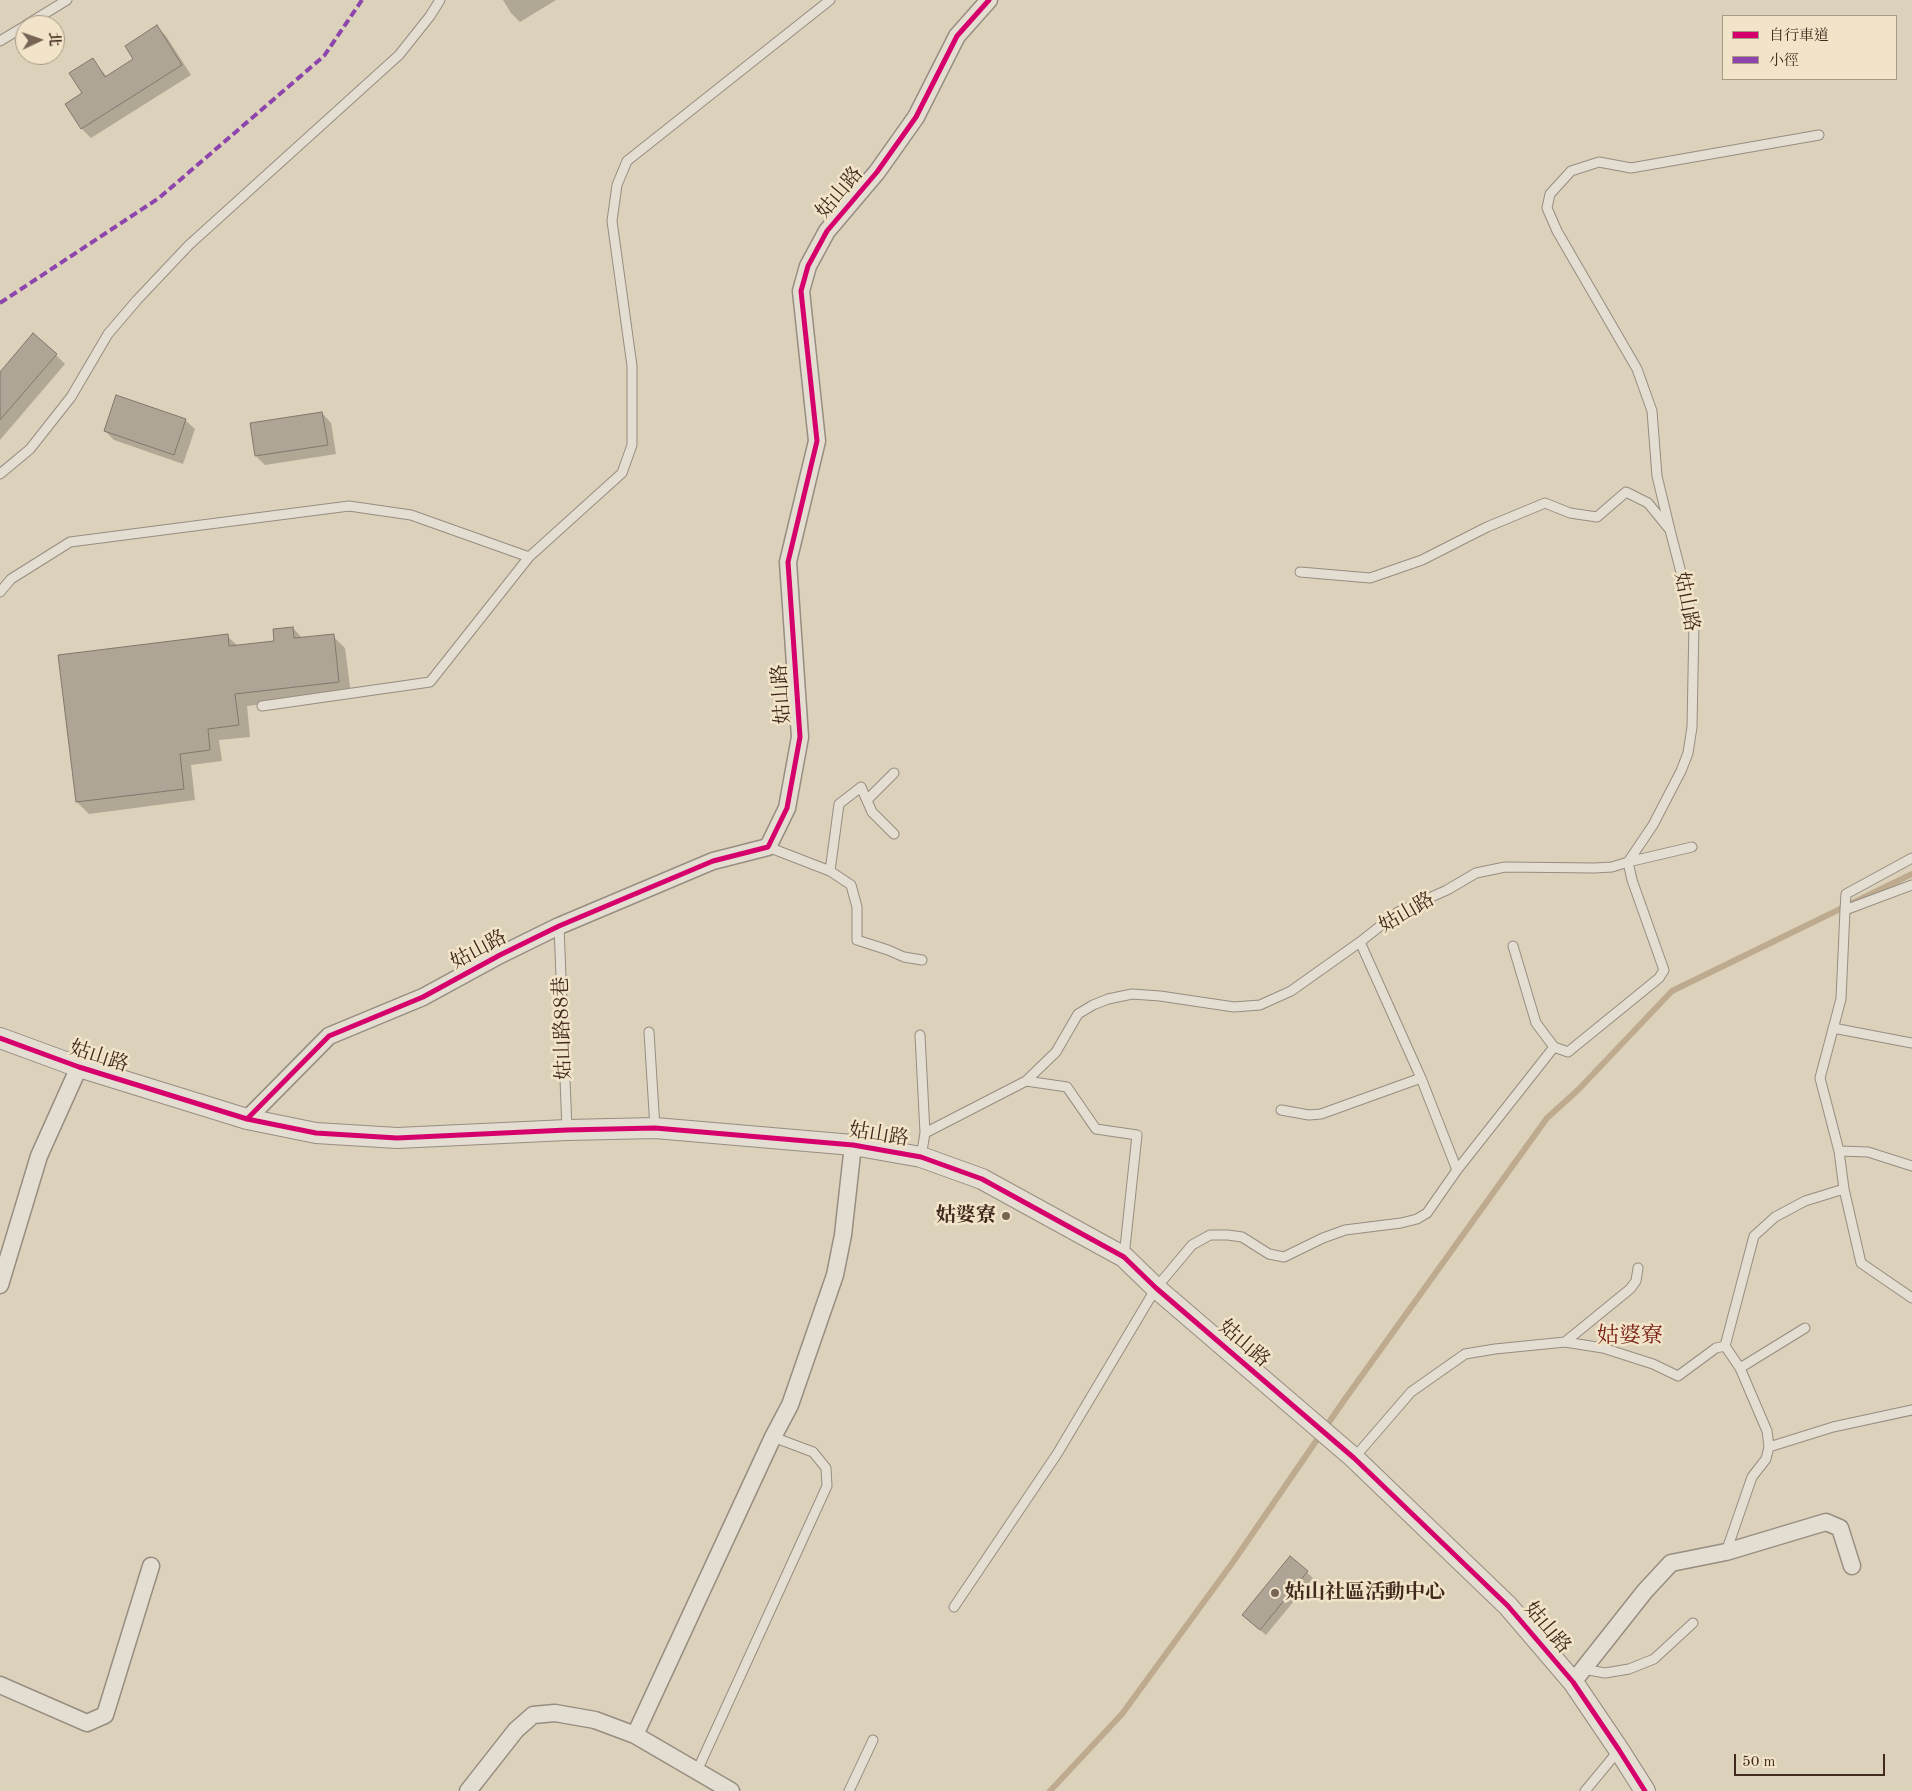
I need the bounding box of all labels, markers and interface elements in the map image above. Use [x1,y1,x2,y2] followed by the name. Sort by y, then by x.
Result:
[15,15,65,65] north arrow
[1722,15,1897,80] legend
[1769,29,1829,44] text: 自行車道
[47,32,61,47] text: 北
[1769,54,1799,69] text: 小徑
[812,162,868,224] street label: 姑山路
[1668,570,1704,634] street label: 姑山路
[768,663,796,725] street label: 姑山路
[1375,888,1439,938] street label: 姑山路
[447,925,511,975] street label: 姑山路
[549,976,577,1080] street label: 姑山路88巷
[67,1036,131,1078] street label: 姑山路
[847,1118,911,1152] street label: 姑山路
[936,1204,996,1228] place label: 姑婆寮
[1000,1210,1012,1222] marker: 姑婆寮
[1213,1315,1275,1373] street label: 姑山路
[1597,1323,1663,1349] district label: 姑婆寮
[1285,1581,1445,1605] place label: 姑山社區活動中心
[1269,1587,1281,1599] marker: 姑山社區活動中心
[1519,1597,1575,1659] street label: 姑山路
[1737,1744,1888,1776] scale bar
[1742,1755,1776,1770] text: 50 m

